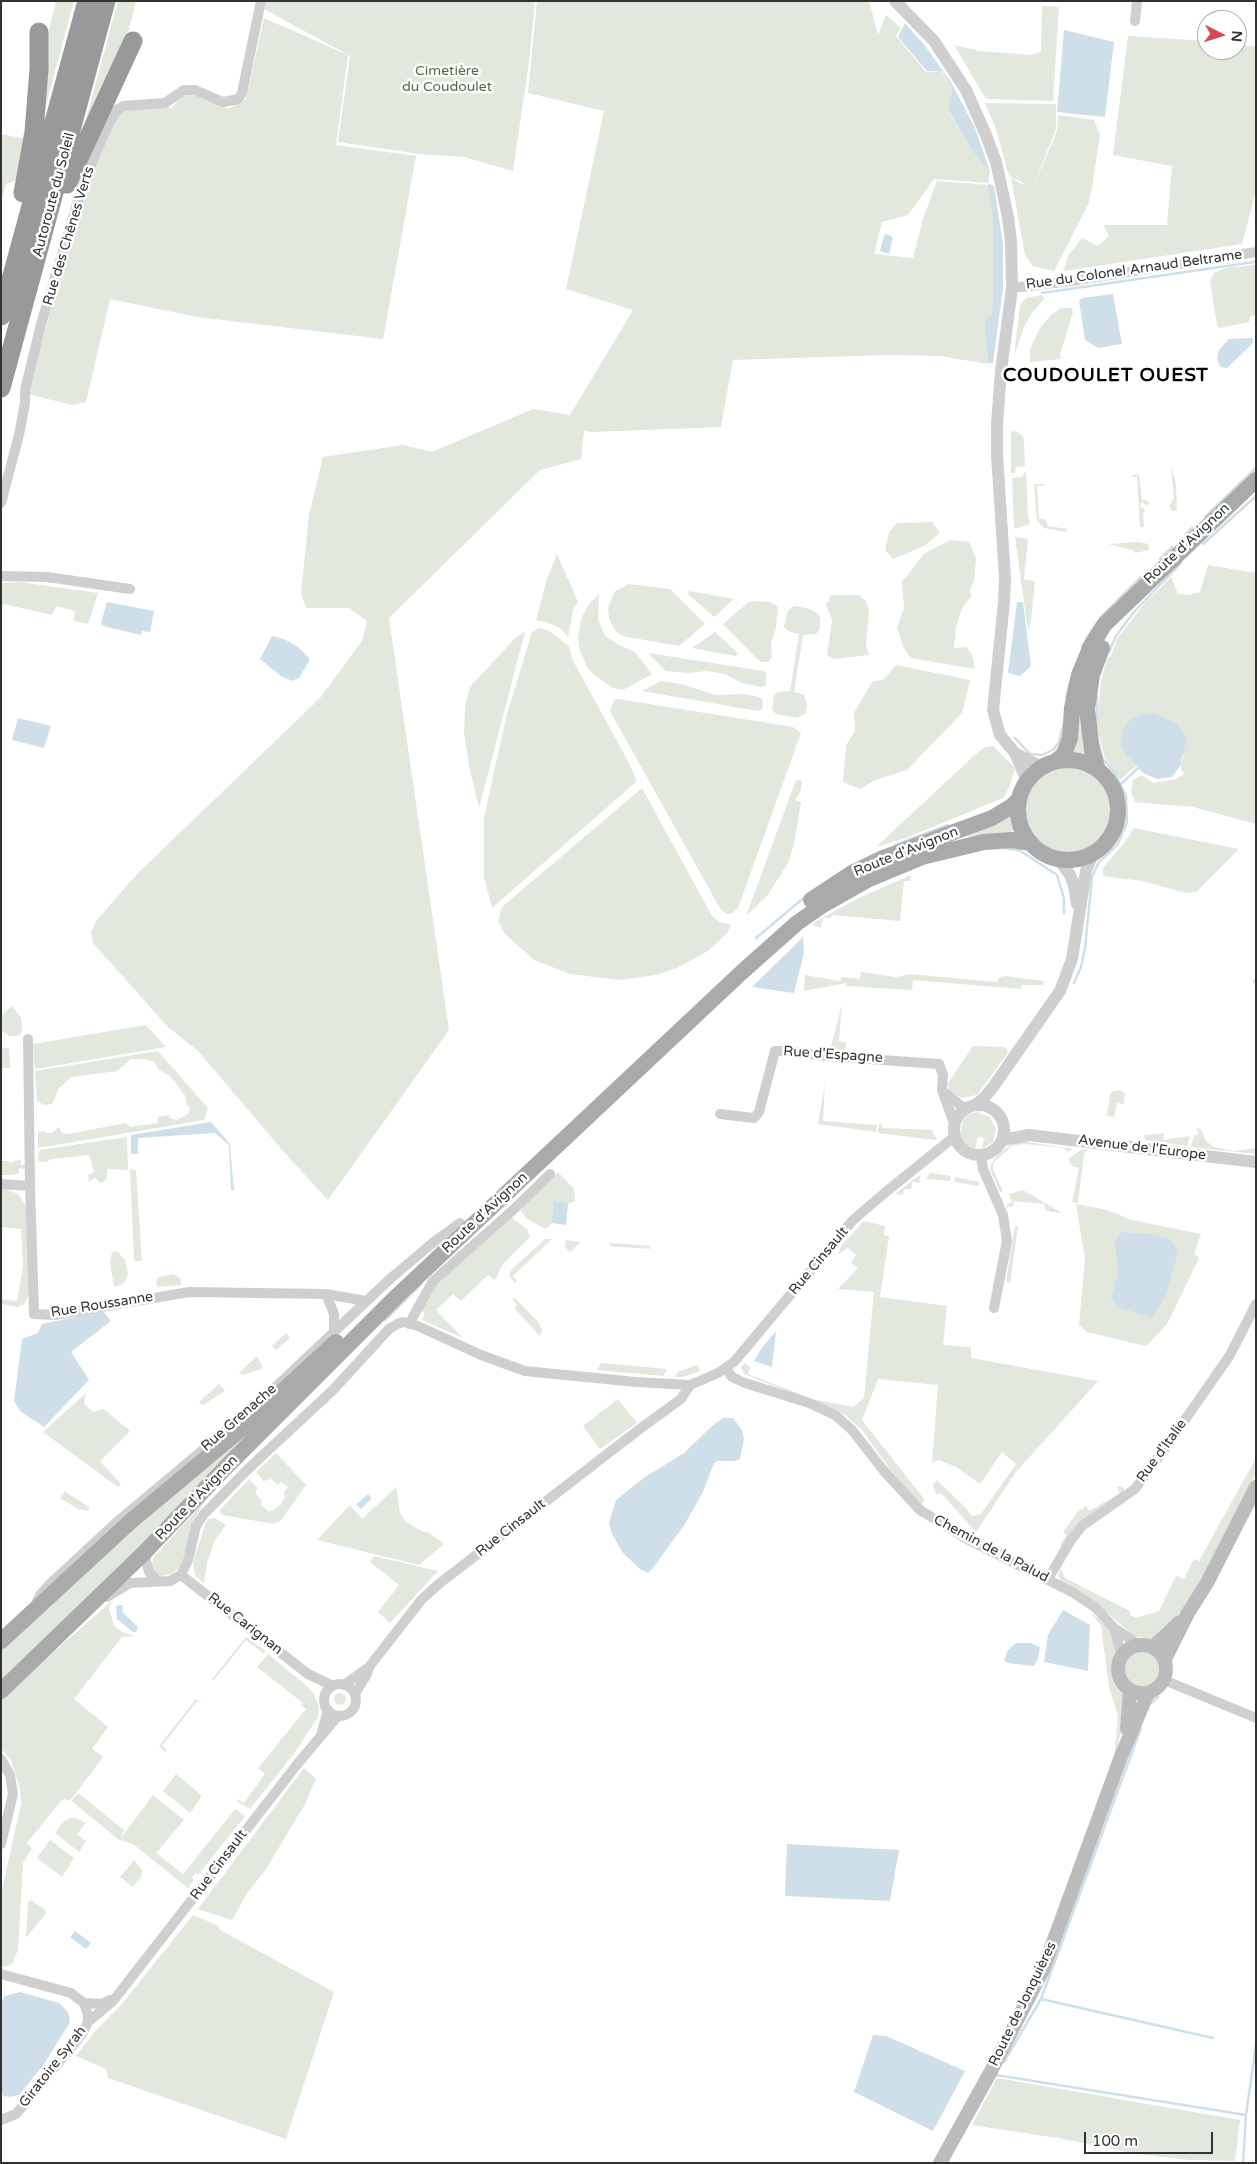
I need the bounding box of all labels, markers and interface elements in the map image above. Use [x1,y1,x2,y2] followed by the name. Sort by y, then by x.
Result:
[1197,10,1247,60] north arrow
[1227,30,1245,43] text: N
[402,63,492,95] park label: Cimetière du Coudoulet
[29,131,79,259] street label: Autoroute du Soleil
[40,164,98,308] street label: Rue des Chênes Verts
[1025,247,1243,293] street label: Rue du Colonel Arnaud Beltrame
[1001,365,1211,387] district label: COUDOULET OUEST
[1141,500,1233,588] street label: Route d'Avignon
[851,823,961,881] street label: Route d'Avignon
[783,1043,883,1067] street label: Rue d'Espagne
[1077,1132,1207,1164] street label: Avenue de l'Europe
[439,1169,531,1257] street label: Route d'Avignon
[786,1224,852,1298] street label: Rue Cinsault
[50,1289,154,1321] street label: Rue Roussanne
[198,1381,280,1455] street label: Rue Grenache
[1133,1416,1191,1486] street label: Rue d'Italie
[152,1452,242,1544] street label: Route d'Avignon
[473,1496,549,1560] street label: Rue Cinsault
[931,1512,1051,1586] street label: Chemin de la Palud
[204,1590,286,1658] street label: Rue Carignan
[187,1827,251,1903] street label: Rue Cinsault
[986,1939,1060,2069] street label: Route de Jonquières
[16,2023,90,2111] street label: Giratoire Syrah
[1087,2122,1216,2154] scale bar
[1092,2132,1138,2150] text: 100 m

